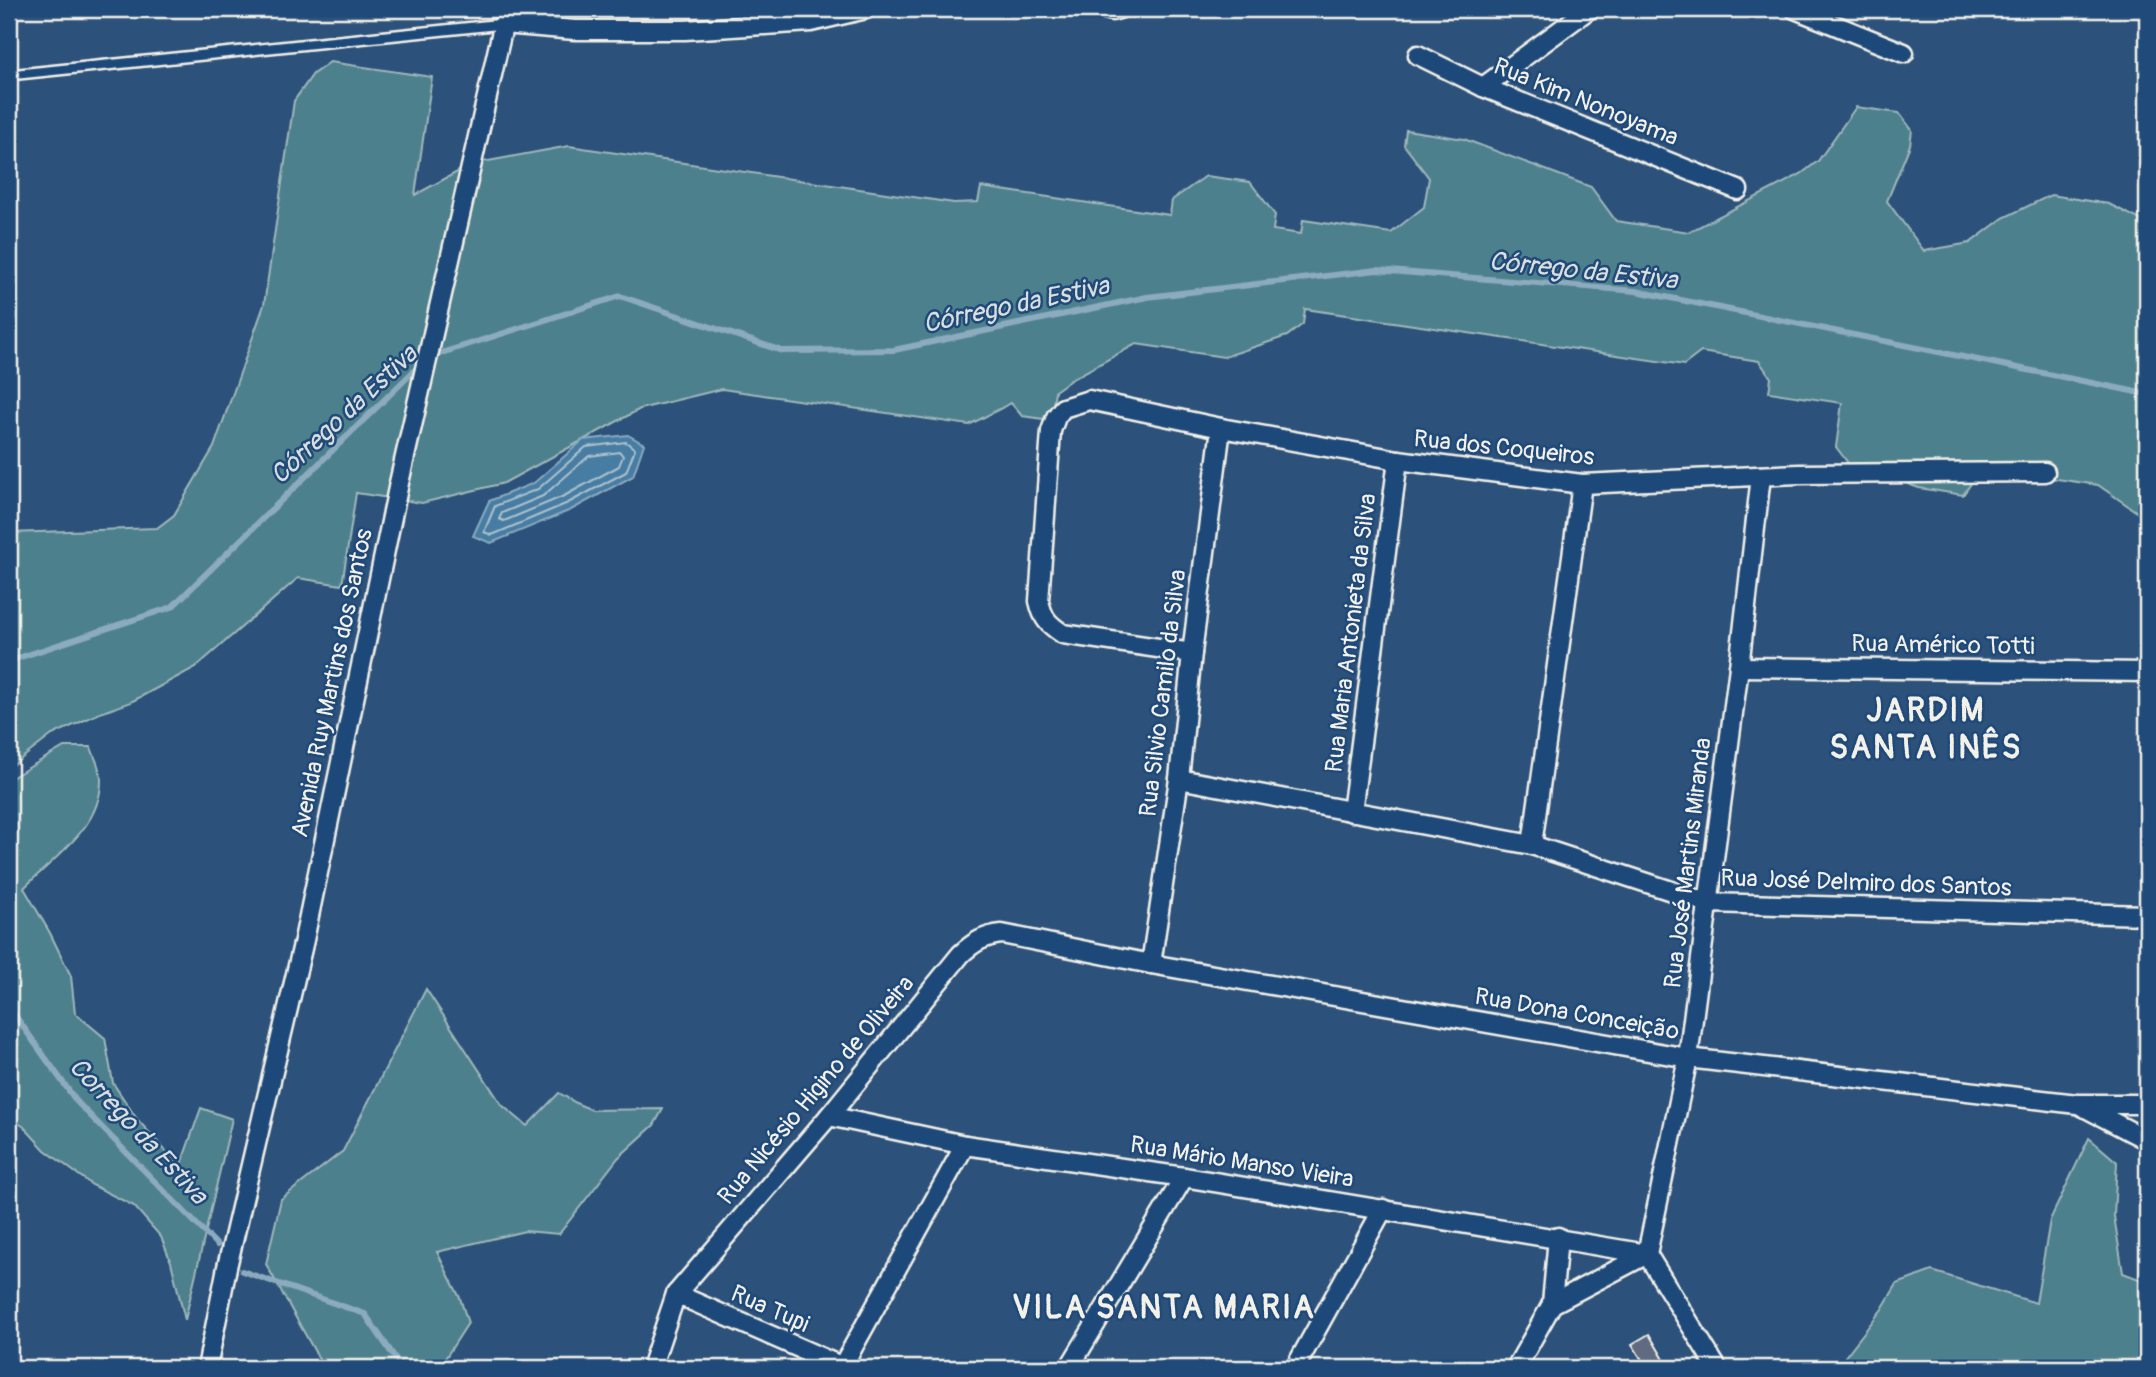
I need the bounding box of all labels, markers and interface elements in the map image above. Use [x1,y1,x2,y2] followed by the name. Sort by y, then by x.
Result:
[1489,52,1683,152] street label: Rua Kim Nonoyama
[1487,245,1681,297] water label: Córrego da Estiva
[920,269,1114,340] water label: Córrego da Estiva
[264,338,425,491] water label: Córrego da Estiva
[1412,424,1596,472] street label: Rua dos Coqueiros
[1319,492,1383,774] street label: Rua Maria Antonieta da Silva
[285,526,379,840] street label: Avenida Ruy Martins dos Santos
[1133,568,1193,818] street label: Rua Silvio Camilo da Silva
[1851,629,2035,661] street label: Rua Américo Totti
[1830,691,2022,768] district label: JARDIM SANTA INÊS
[1658,736,1718,990] street label: Rua José Martins Miranda
[1720,863,2012,903] street label: Rua José Delmiro dos Santos
[712,970,920,1210] street label: Rua Nicésio Higino de Oliveira
[1473,982,1682,1046] street label: Rua Dona Conceição
[62,1051,215,1212] water label: Corrego da Estiva
[1128,1130,1356,1194] street label: Rua Mário Manso Vieira
[726,1279,814,1339] street label: Rua Tupi
[1012,1288,1316,1328] district label: VILA SANTA MARIA

